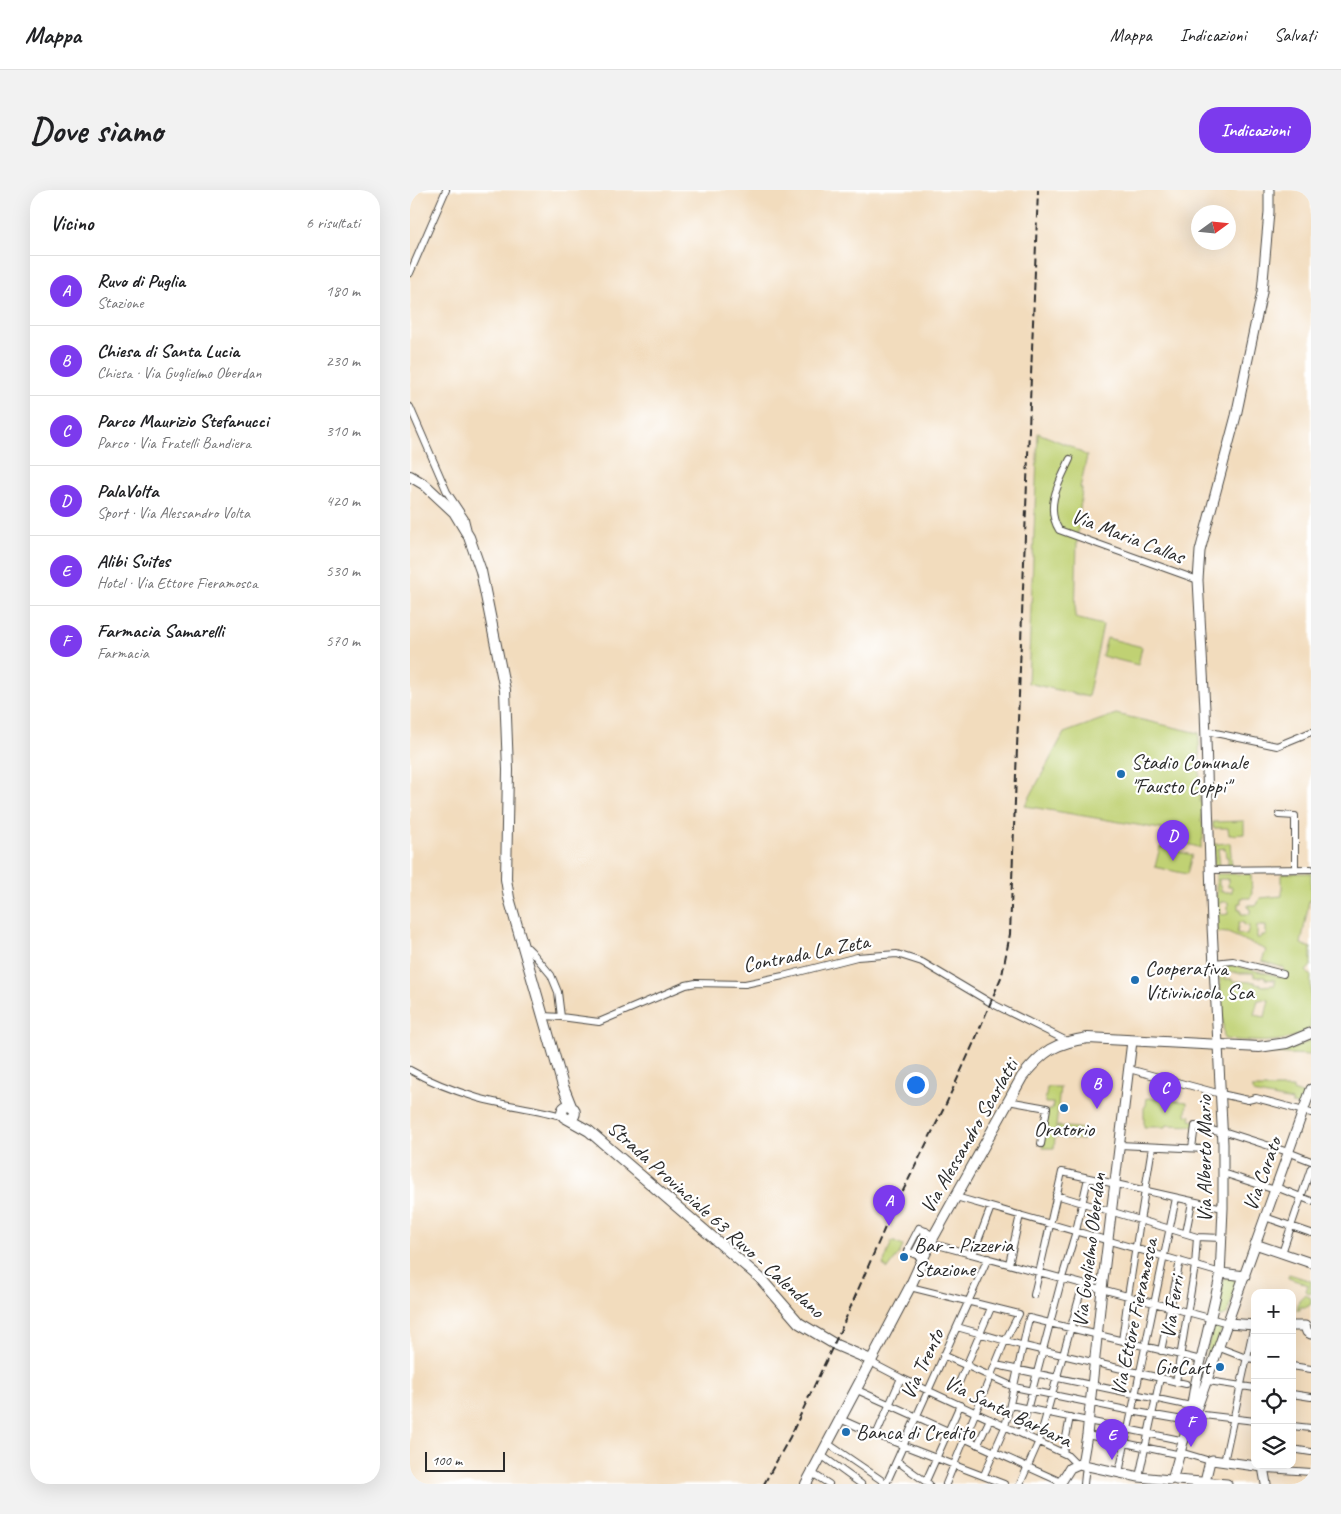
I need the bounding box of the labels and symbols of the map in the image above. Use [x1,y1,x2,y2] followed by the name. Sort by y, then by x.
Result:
[1191,205,1236,250] north arrow
[1068,503,1190,570] street label: Via Maria Callas
[1131,749,1250,799] place label: Stadio Comunale "Fausto Coppi"
[1115,768,1127,780] marker: Stadio Comunale "Fausto Coppi"
[1157,820,1189,861] pin: D
[741,928,874,978] street label: Contrada La Zeta
[1145,955,1255,1005] place label: Cooperativa Vitivinicola Sca
[1129,974,1141,986] marker: Cooperativa Vitivinicola Sca
[914,1052,1025,1218] street label: Via Alessandro Scarlatti
[1081,1068,1113,1109] pin: B
[903,1072,929,1098] your location
[1149,1072,1181,1113] pin: C
[1191,1094,1217,1223] street label: Via Alberto Mario
[1058,1102,1070,1114] marker: Oratorio
[602,1115,831,1324] street label: Strada Provinciale 63 Ruvo - Calendano
[1034,1116,1096,1142] place label: Oratorio
[1237,1131,1288,1214] street label: Via Corato
[1067,1171,1111,1329] street label: Via Guglielmo Oberdan
[873,1185,905,1226] pin: A
[914,1232,1015,1282] place label: Bar - Pizzeria Stazione
[1105,1234,1164,1398] street label: Via Ettore Fieramosca
[898,1251,910,1263] marker: Bar - Pizzeria Stazione
[1154,1271,1190,1340] street label: Via Ferri
[894,1323,950,1403] street label: Via Trento
[1155,1354,1212,1380] place label: GioCart
[1214,1361,1226,1373] marker: GioCart
[940,1369,1078,1454] street label: Via Santa Barbara
[1175,1406,1207,1447] pin: F
[856,1419,976,1445] place label: Banca di Credito
[1096,1419,1128,1460] pin: E
[840,1426,852,1438] marker: Banca di Credito
[425,1449,505,1472] scale bar

